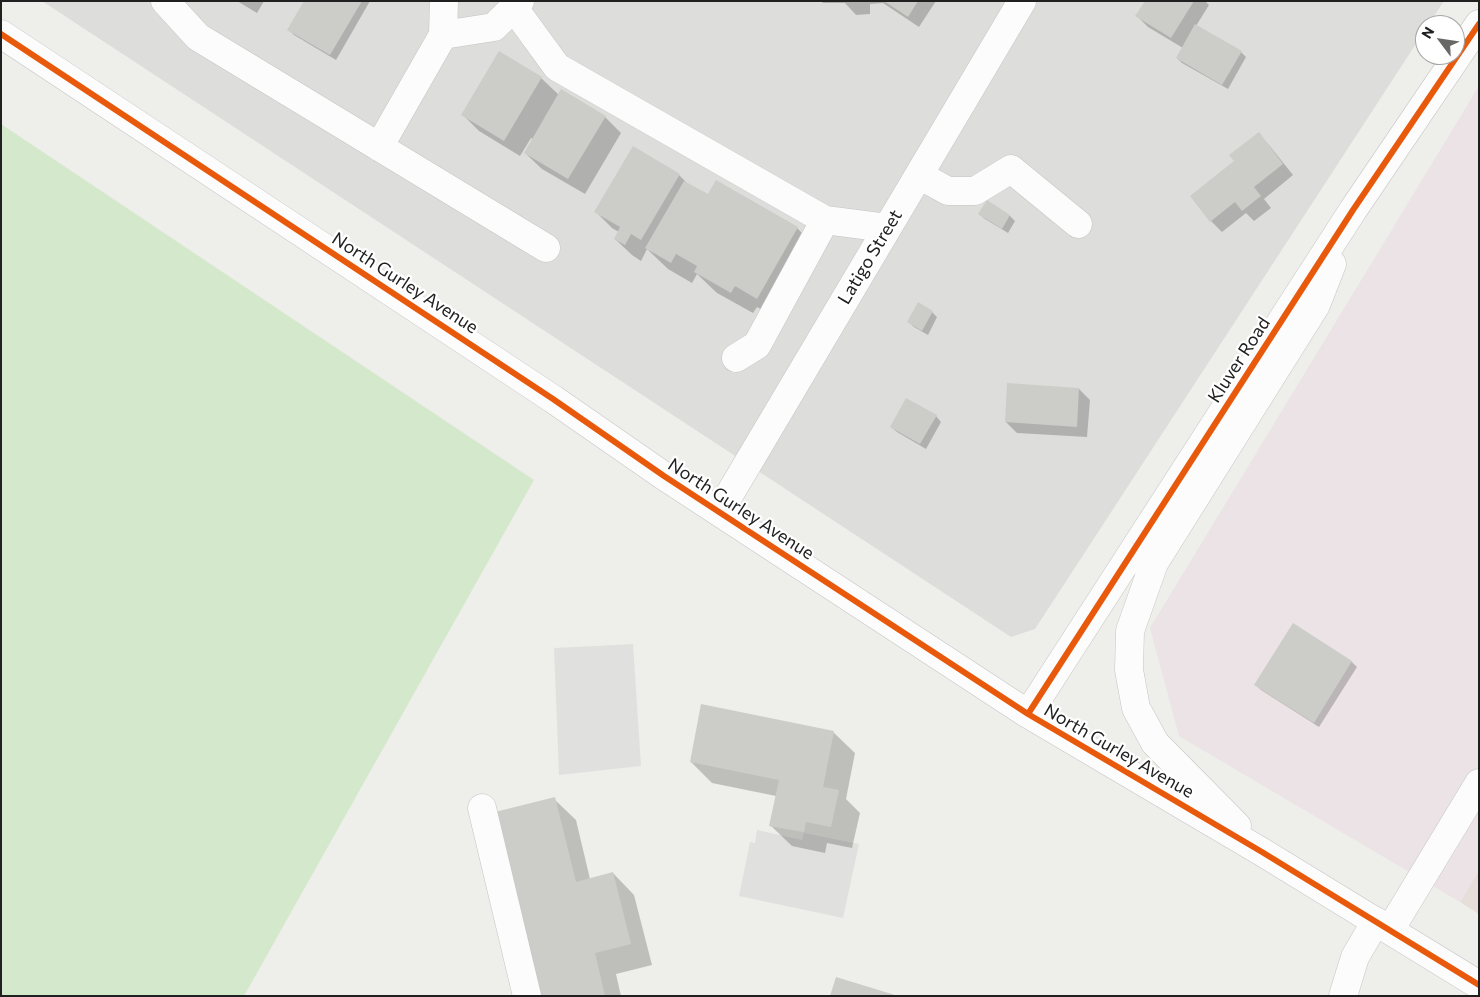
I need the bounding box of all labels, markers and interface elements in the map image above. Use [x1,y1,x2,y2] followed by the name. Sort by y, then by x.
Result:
[1415,15,1465,65] north arrow
[1418,24,1438,41] text: N
[833,206,907,308] street label: Latigo Street
[328,228,482,338] street label: North Gurley Avenue
[1203,313,1275,407] street label: Kluver Road
[664,454,818,564] street label: North Gurley Avenue
[1040,699,1198,803] street label: North Gurley Avenue

